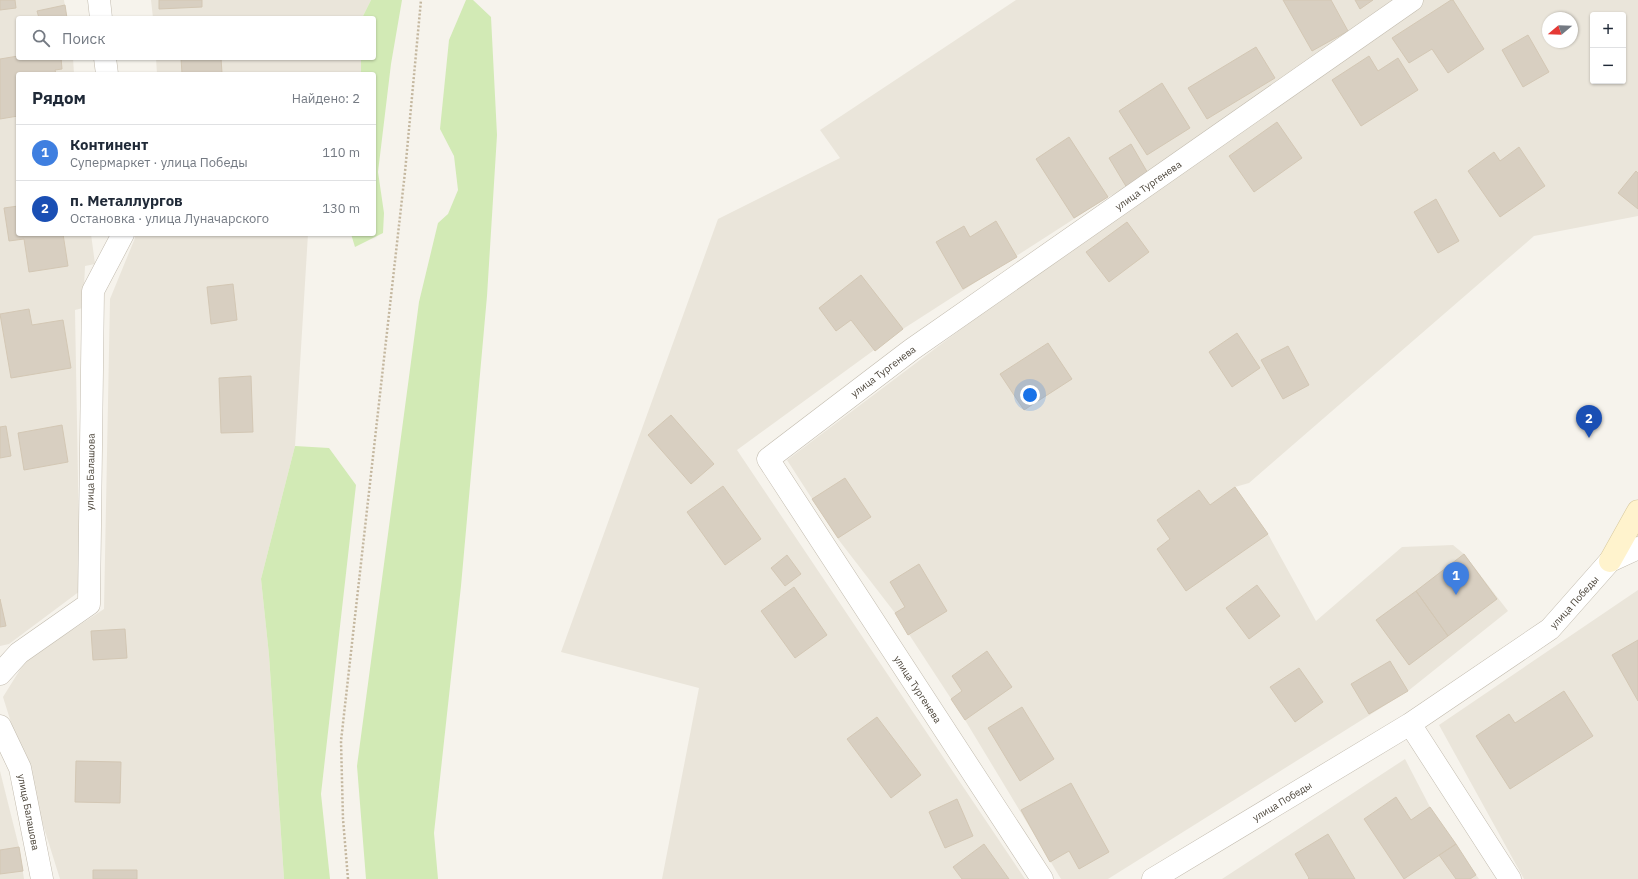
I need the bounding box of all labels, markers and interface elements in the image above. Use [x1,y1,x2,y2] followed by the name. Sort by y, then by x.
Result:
[1542,12,1578,48] north arrow
[1590,12,1626,84] map controls
[1590,12,1626,48] button: +
[16,16,376,60] search box
[30,27,52,49] icon: search
[62,29,105,48] text: Поиск
[1590,48,1626,84] button: −
[32,87,86,109] text: Рядом
[292,90,360,107] text: Найдено: 2
[70,135,148,154] text: Континент
[41,144,49,161] text: 1
[322,144,360,161] text: 110 m
[70,154,248,171] text: Супермаркет · улица Победы
[1113,157,1185,213] street label: улица Тургенева
[70,191,183,210] text: п. Металлургов
[41,200,49,217] text: 2
[322,200,360,217] text: 130 m
[70,210,269,227] text: Остановка · улица Луначарского
[848,342,919,400] street label: улица Тургенева
[1020,385,1040,405] your location
[1576,405,1602,438] pin: 2
[83,433,98,511] street label: улица Балашова
[1443,562,1469,595] pin: 1
[1547,573,1602,632] street label: улица Победы
[891,653,945,726] street label: улица Тургенева
[15,773,42,852] street label: улица Балашова
[1250,779,1314,824] street label: улица Победы

